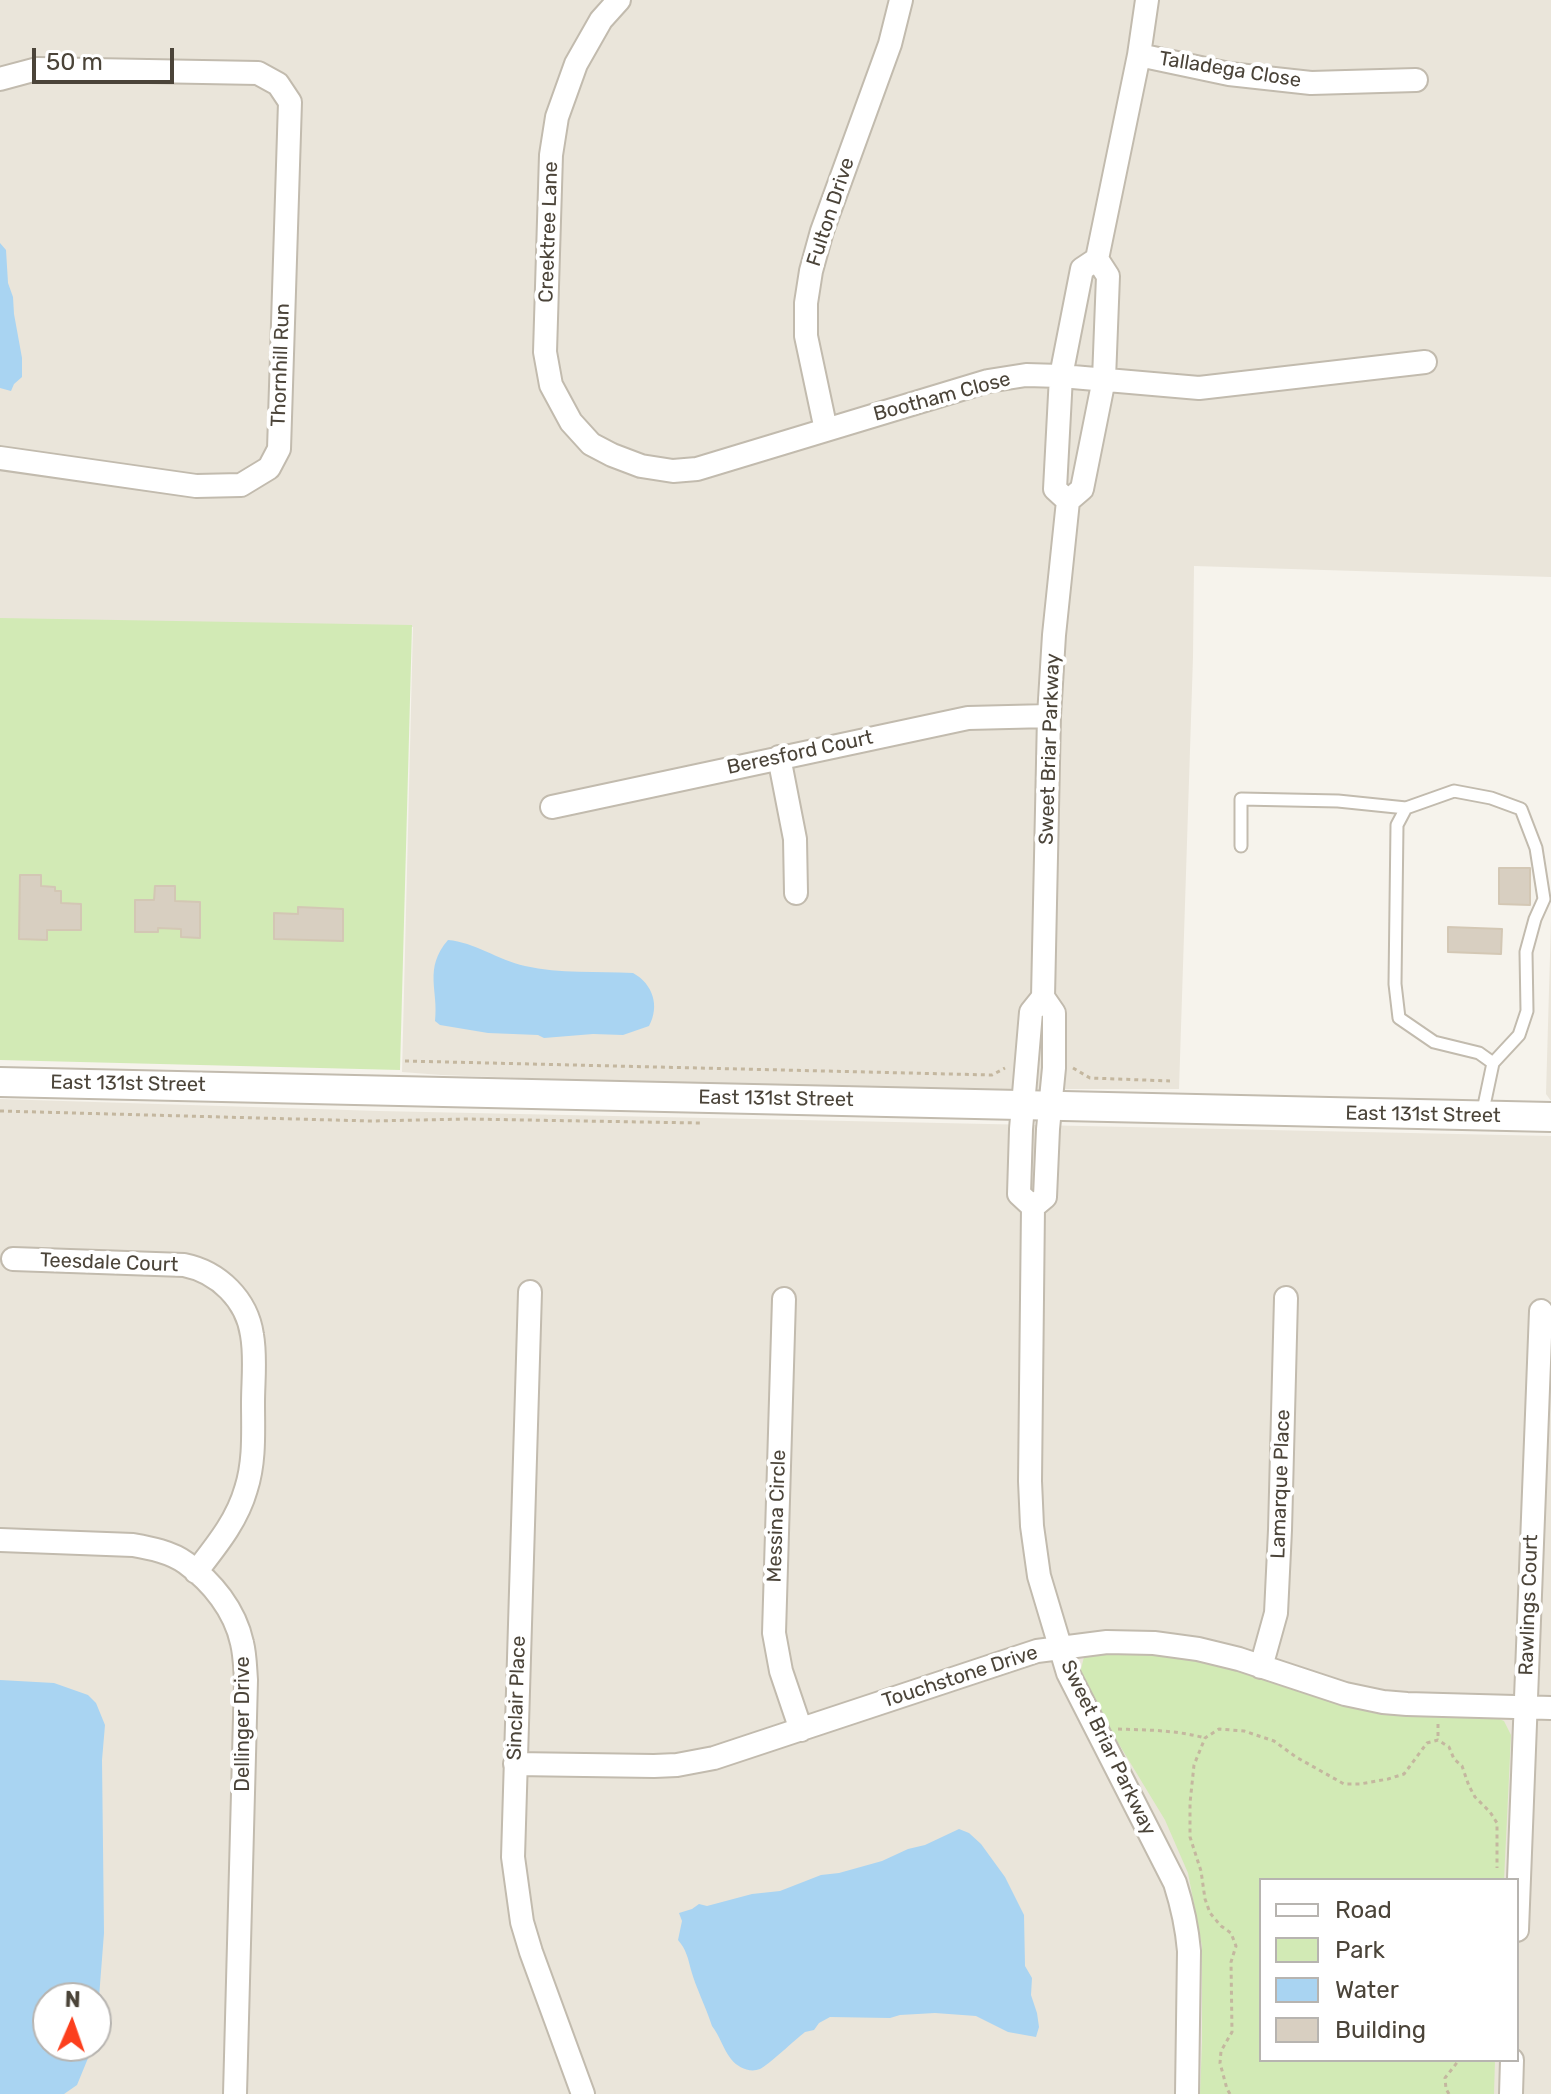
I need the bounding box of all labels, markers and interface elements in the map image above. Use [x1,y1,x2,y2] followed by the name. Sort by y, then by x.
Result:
[36,32,178,82] scale bar
[1157,47,1303,93] street label: Talladega Close
[46,48,103,76] text: 50 m
[802,155,860,269] street label: Fulton Drive
[535,161,563,303] street label: Creektree Lane
[267,303,295,427] street label: Thornhill Run
[871,367,1013,427] street label: Bootham Close
[1035,653,1065,845] street label: Sweet Briar Parkway
[725,726,875,780] street label: Beresford Court
[50,1071,206,1097] street label: East 131st Street
[698,1086,854,1112] street label: East 131st Street
[1345,1102,1501,1128] street label: East 131st Street
[39,1249,179,1277] street label: Teesdale Court
[1266,1409,1296,1559] street label: Lamarque Place
[763,1449,791,1583] street label: Messina Circle
[1515,1534,1543,1676] street label: Rawlings Court
[503,1635,531,1761] street label: Sinclair Place
[879,1641,1041,1713] street label: Touchstone Drive
[231,1656,255,1792] street label: Dellinger Drive
[1055,1657,1161,1839] street label: Sweet Briar Parkway
[1259,1878,1519,2062] legend
[1335,1896,1392,1924] text: Road
[1335,1936,1385,1964] text: Park
[1335,1976,1399,2004] text: Water
[32,1982,112,2062] north arrow
[64,1986,81,2013] text: N
[1335,2016,1426,2044] text: Building

